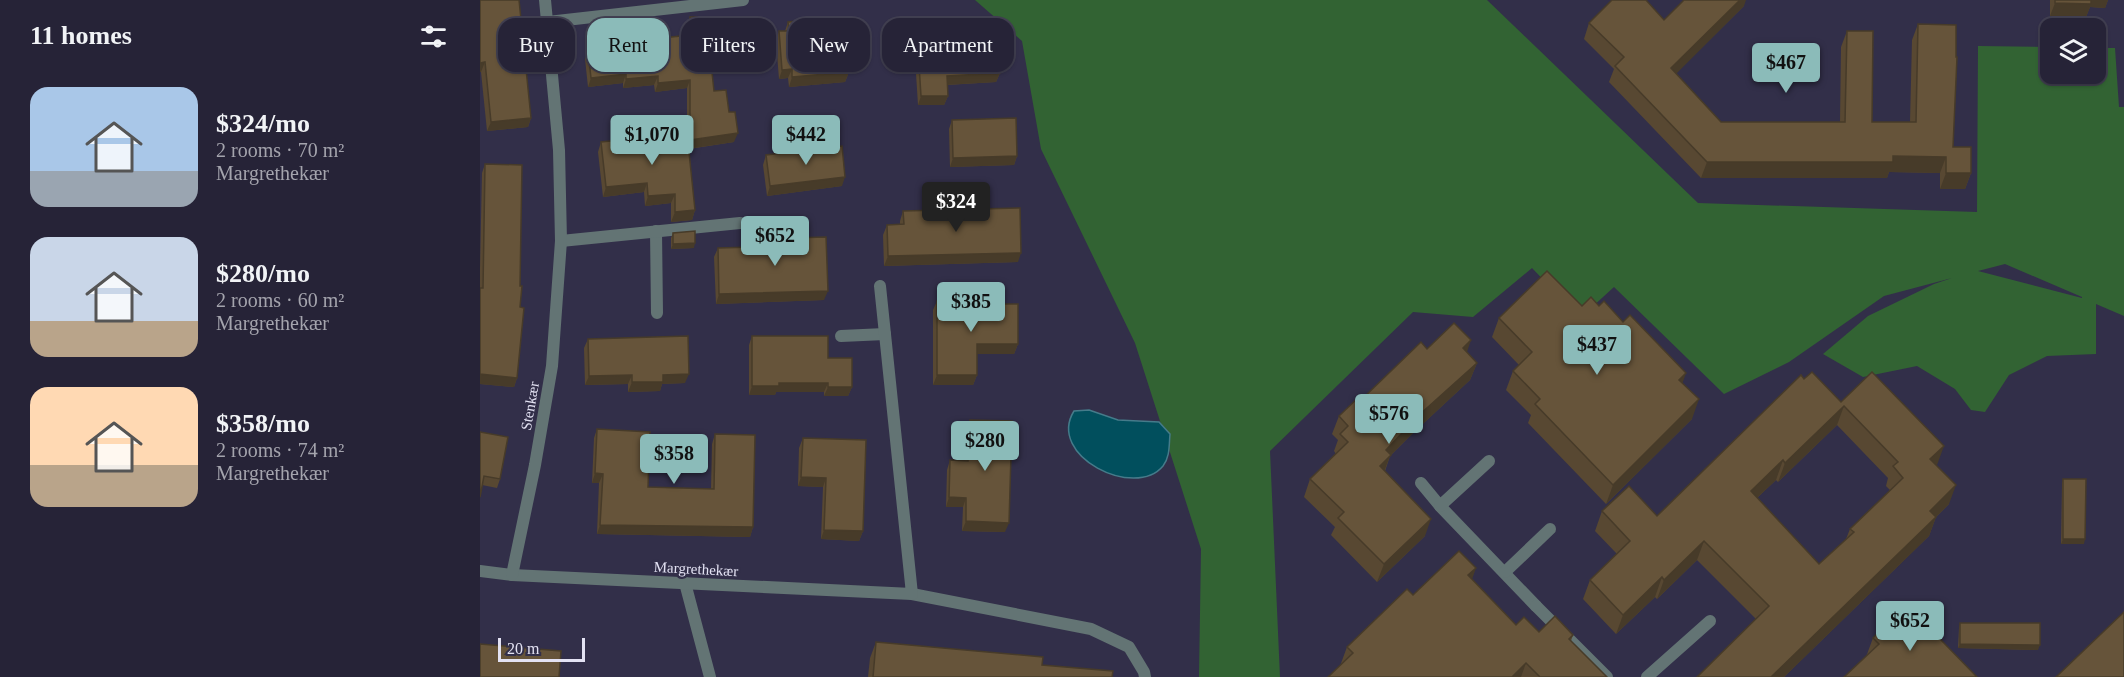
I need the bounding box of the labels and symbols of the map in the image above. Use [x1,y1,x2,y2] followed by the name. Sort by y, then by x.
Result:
[1750,43,1822,94] pin: $467
[603,115,701,166] pin: $1,070
[770,115,842,166] pin: $442
[920,182,992,233] pin: $324
[739,216,811,267] pin: $652
[935,282,1007,333] pin: $385
[1561,325,1633,376] pin: $437
[518,380,542,432] street label: Stenkær
[1353,394,1425,445] pin: $576
[949,421,1021,472] pin: $280
[638,434,710,485] pin: $358
[653,559,739,579] street label: Margrethekær
[1874,601,1946,652] pin: $652
[498,635,585,662] scale bar

